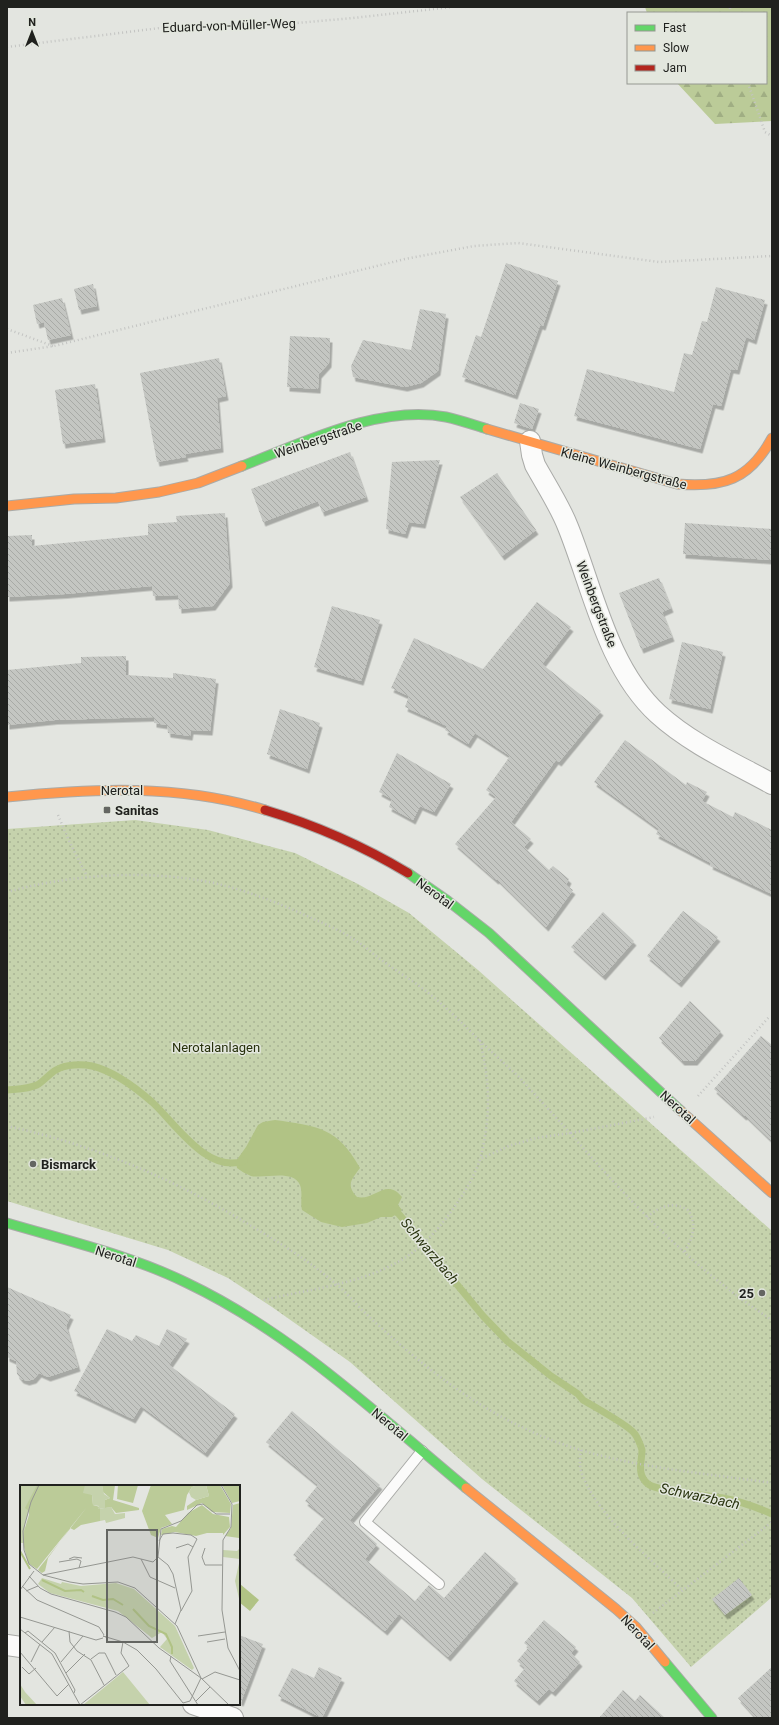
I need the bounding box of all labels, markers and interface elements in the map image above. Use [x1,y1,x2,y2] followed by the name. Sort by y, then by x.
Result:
[12,12,52,52] north arrow
[627,12,767,84] legend
[28,16,36,29] text: N
[162,16,296,35] street label: Eduard-von-Müller-Weg
[663,21,686,35] text: Fast
[663,41,689,55] text: Slow
[663,61,687,75] text: Jam
[273,418,364,461] street label: Weinbergstraße
[559,444,689,493] street label: Kleine Weinbergstraße
[573,559,620,650] street label: Weinbergstraße
[101,783,143,798] street label: Nerotal
[115,803,159,818] place label: Sanitas
[102,805,112,815] marker: Sanitas
[413,875,456,912] street label: Nerotal
[172,1040,260,1055] park label: Nerotalanlagen
[657,1088,698,1127] street label: Nerotal
[41,1157,97,1172] place label: Bismarck
[28,1159,38,1169] marker: Bismarck
[398,1215,462,1287] water label: Schwarzbach
[93,1243,138,1270] street label: Nerotal
[739,1286,754,1301] place label: 25
[757,1288,767,1298] marker: 25
[369,1405,411,1444] street label: Nerotal
[659,1480,741,1512] water label: Schwarzbach
[20,1485,240,1705] inset map
[618,1612,658,1653] street label: Nerotal

